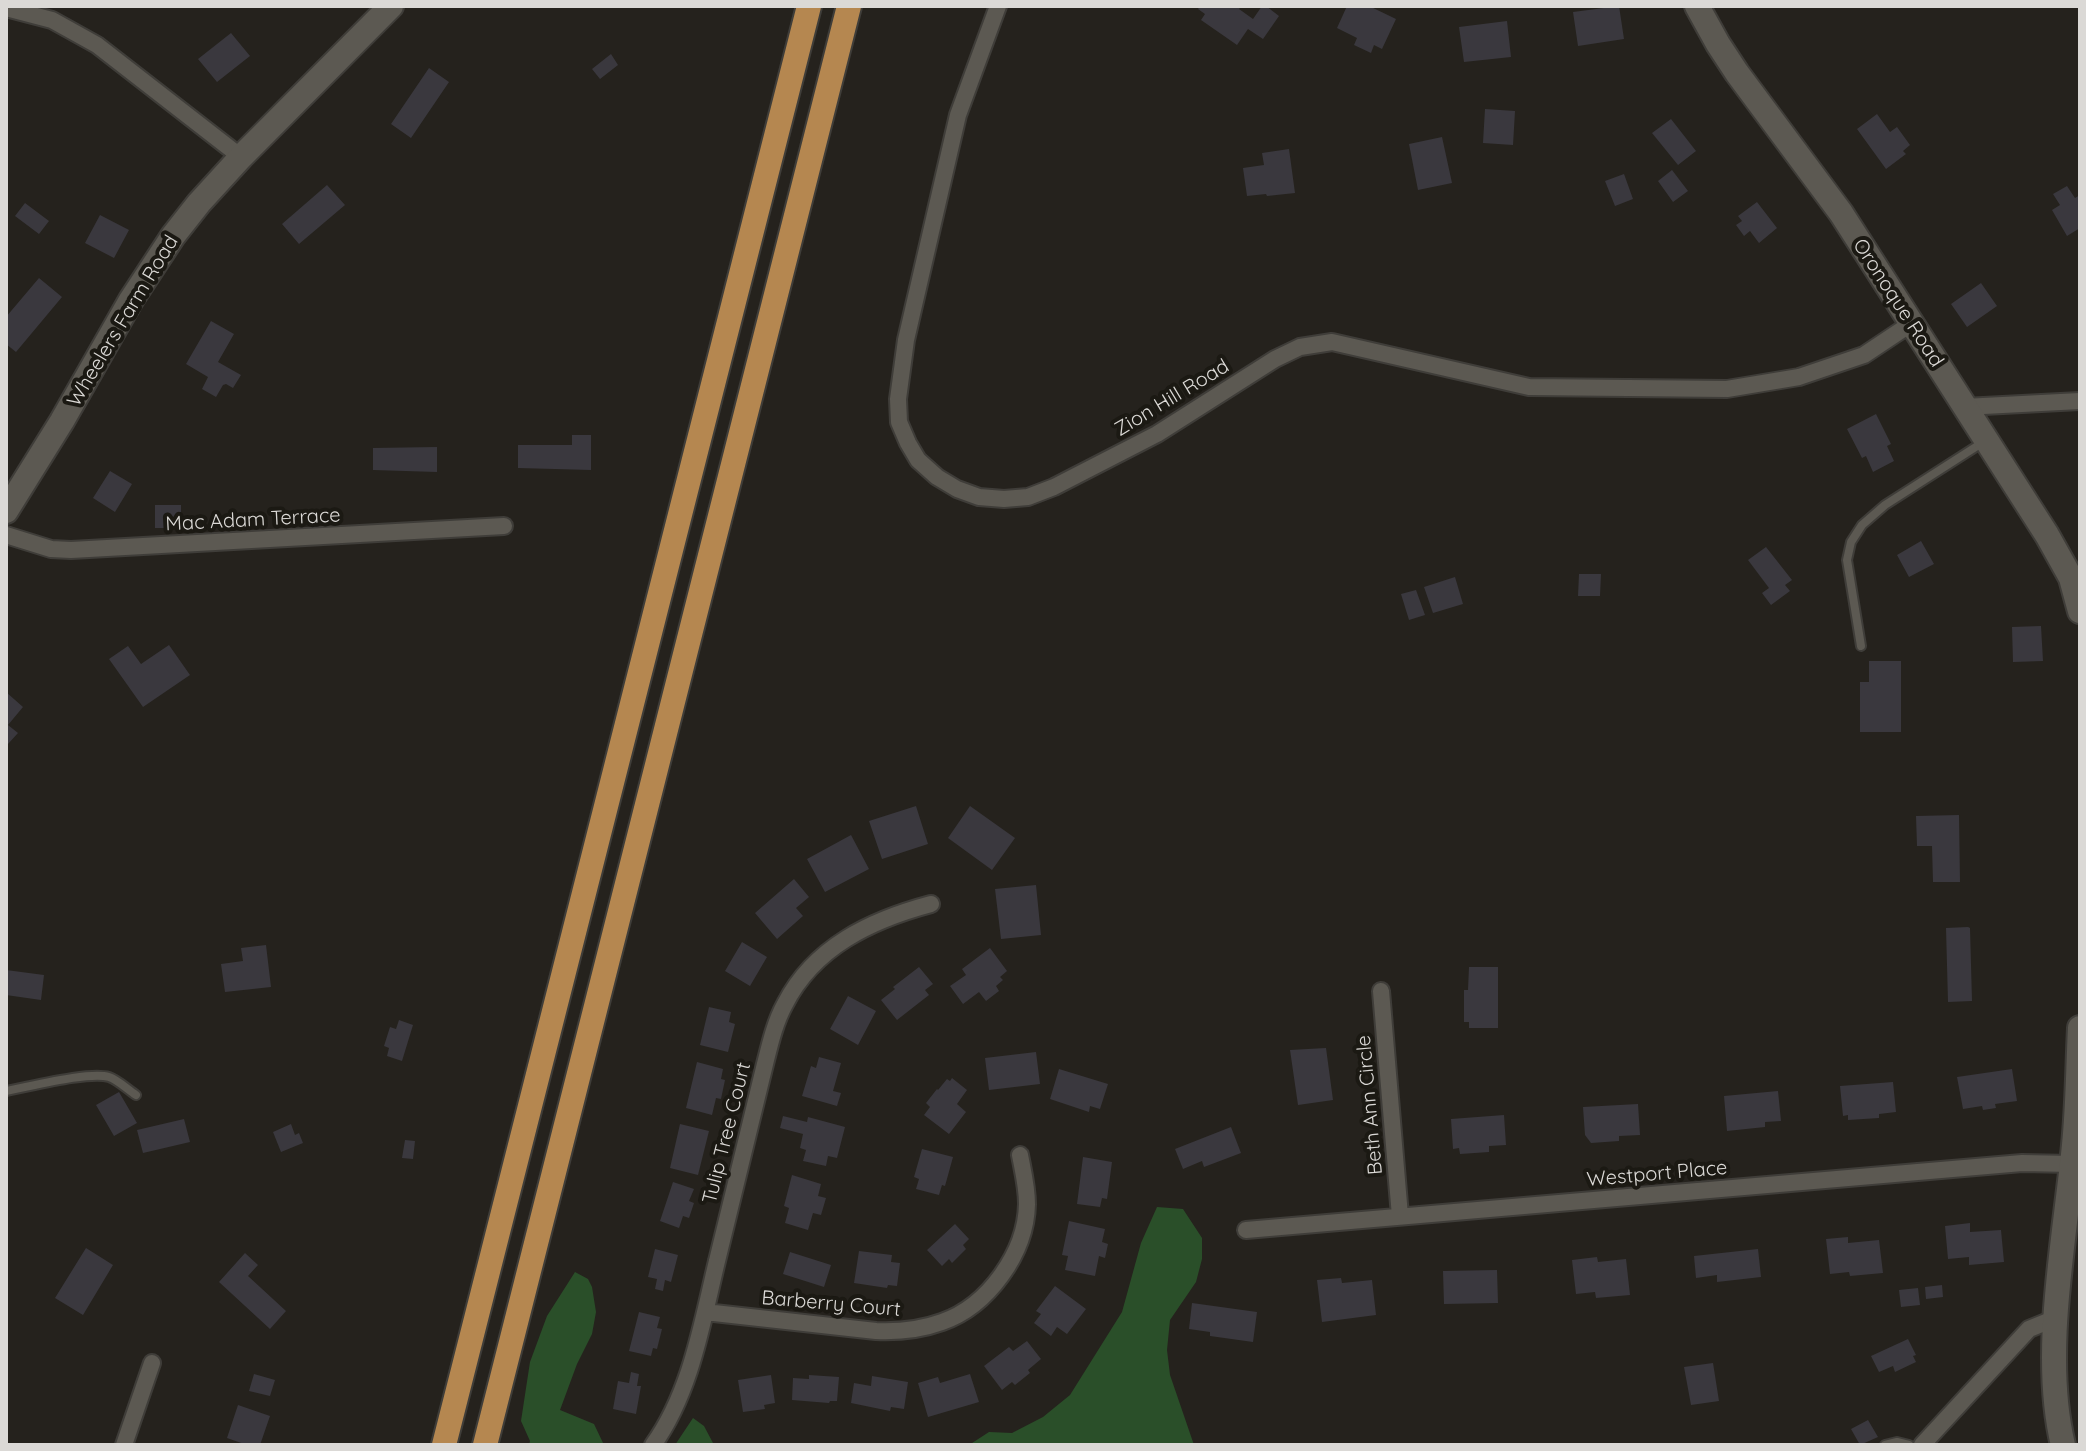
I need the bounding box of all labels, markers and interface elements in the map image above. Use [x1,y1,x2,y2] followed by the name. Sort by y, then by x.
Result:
[62,231,184,411] street label: Wheelers Farm Road
[1848,234,1948,372] street label: Oronoque Road
[1110,354,1234,442] street label: Zion Hill Road
[165,503,341,537] street label: Mac Adam Terrace
[1352,1034,1388,1176] street label: Beth Ann Circle
[698,1060,756,1206] street label: Tulip Tree Court
[1586,1156,1728,1192] street label: Westport Place
[760,1286,902,1322] street label: Barberry Court

